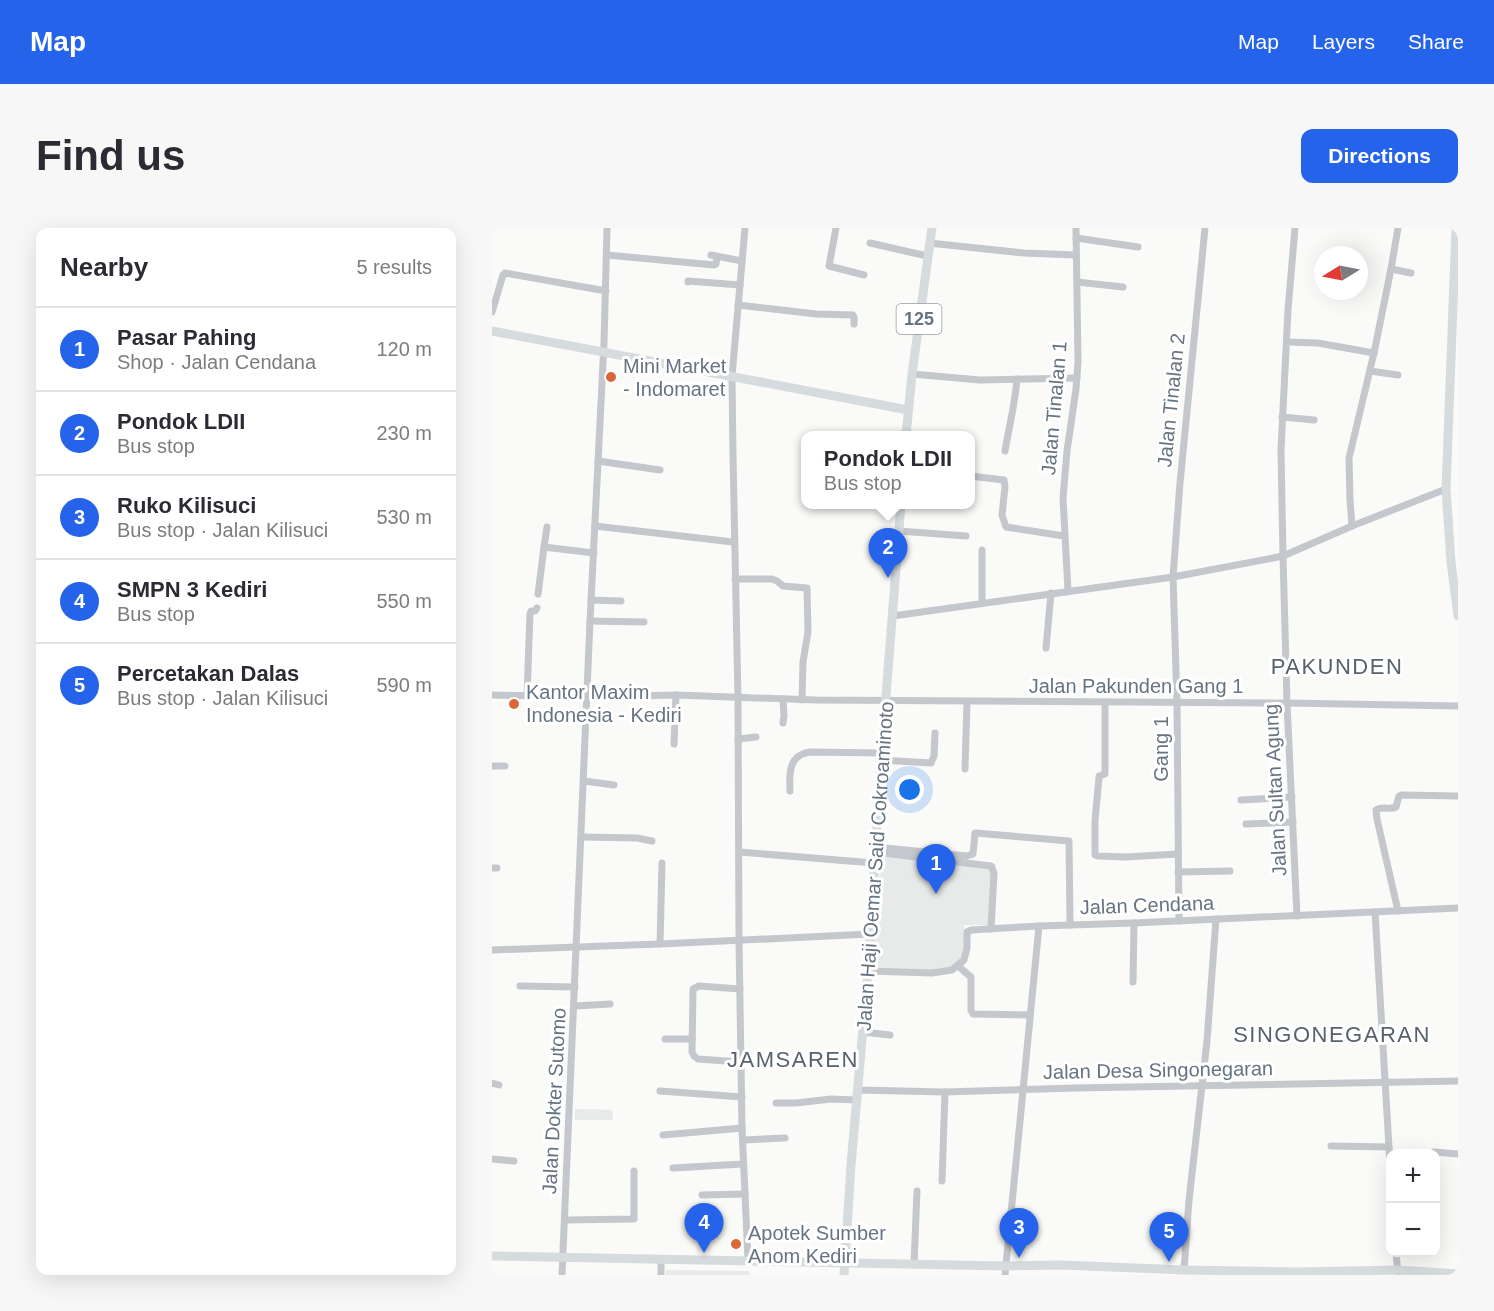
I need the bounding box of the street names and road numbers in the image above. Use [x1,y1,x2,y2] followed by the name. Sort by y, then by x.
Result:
[896,304,942,334] road number: 125
[1153,332,1189,468] street label: Jalan Tinalan 2
[1037,340,1071,476] street label: Jalan Tinalan 1
[1029,675,1243,697] street label: Jalan Pakunden Gang 1
[853,701,897,1031] street label: Jalan Haji Oemar Said Cokroaminoto
[1260,703,1290,877] street label: Jalan Sultan Agung
[1150,716,1172,782] street label: Gang 1
[1079,892,1215,918] street label: Jalan Cendana
[538,1007,570,1195] street label: Jalan Dokter Sutomo
[1043,1057,1273,1083] street label: Jalan Desa Singonegaran

